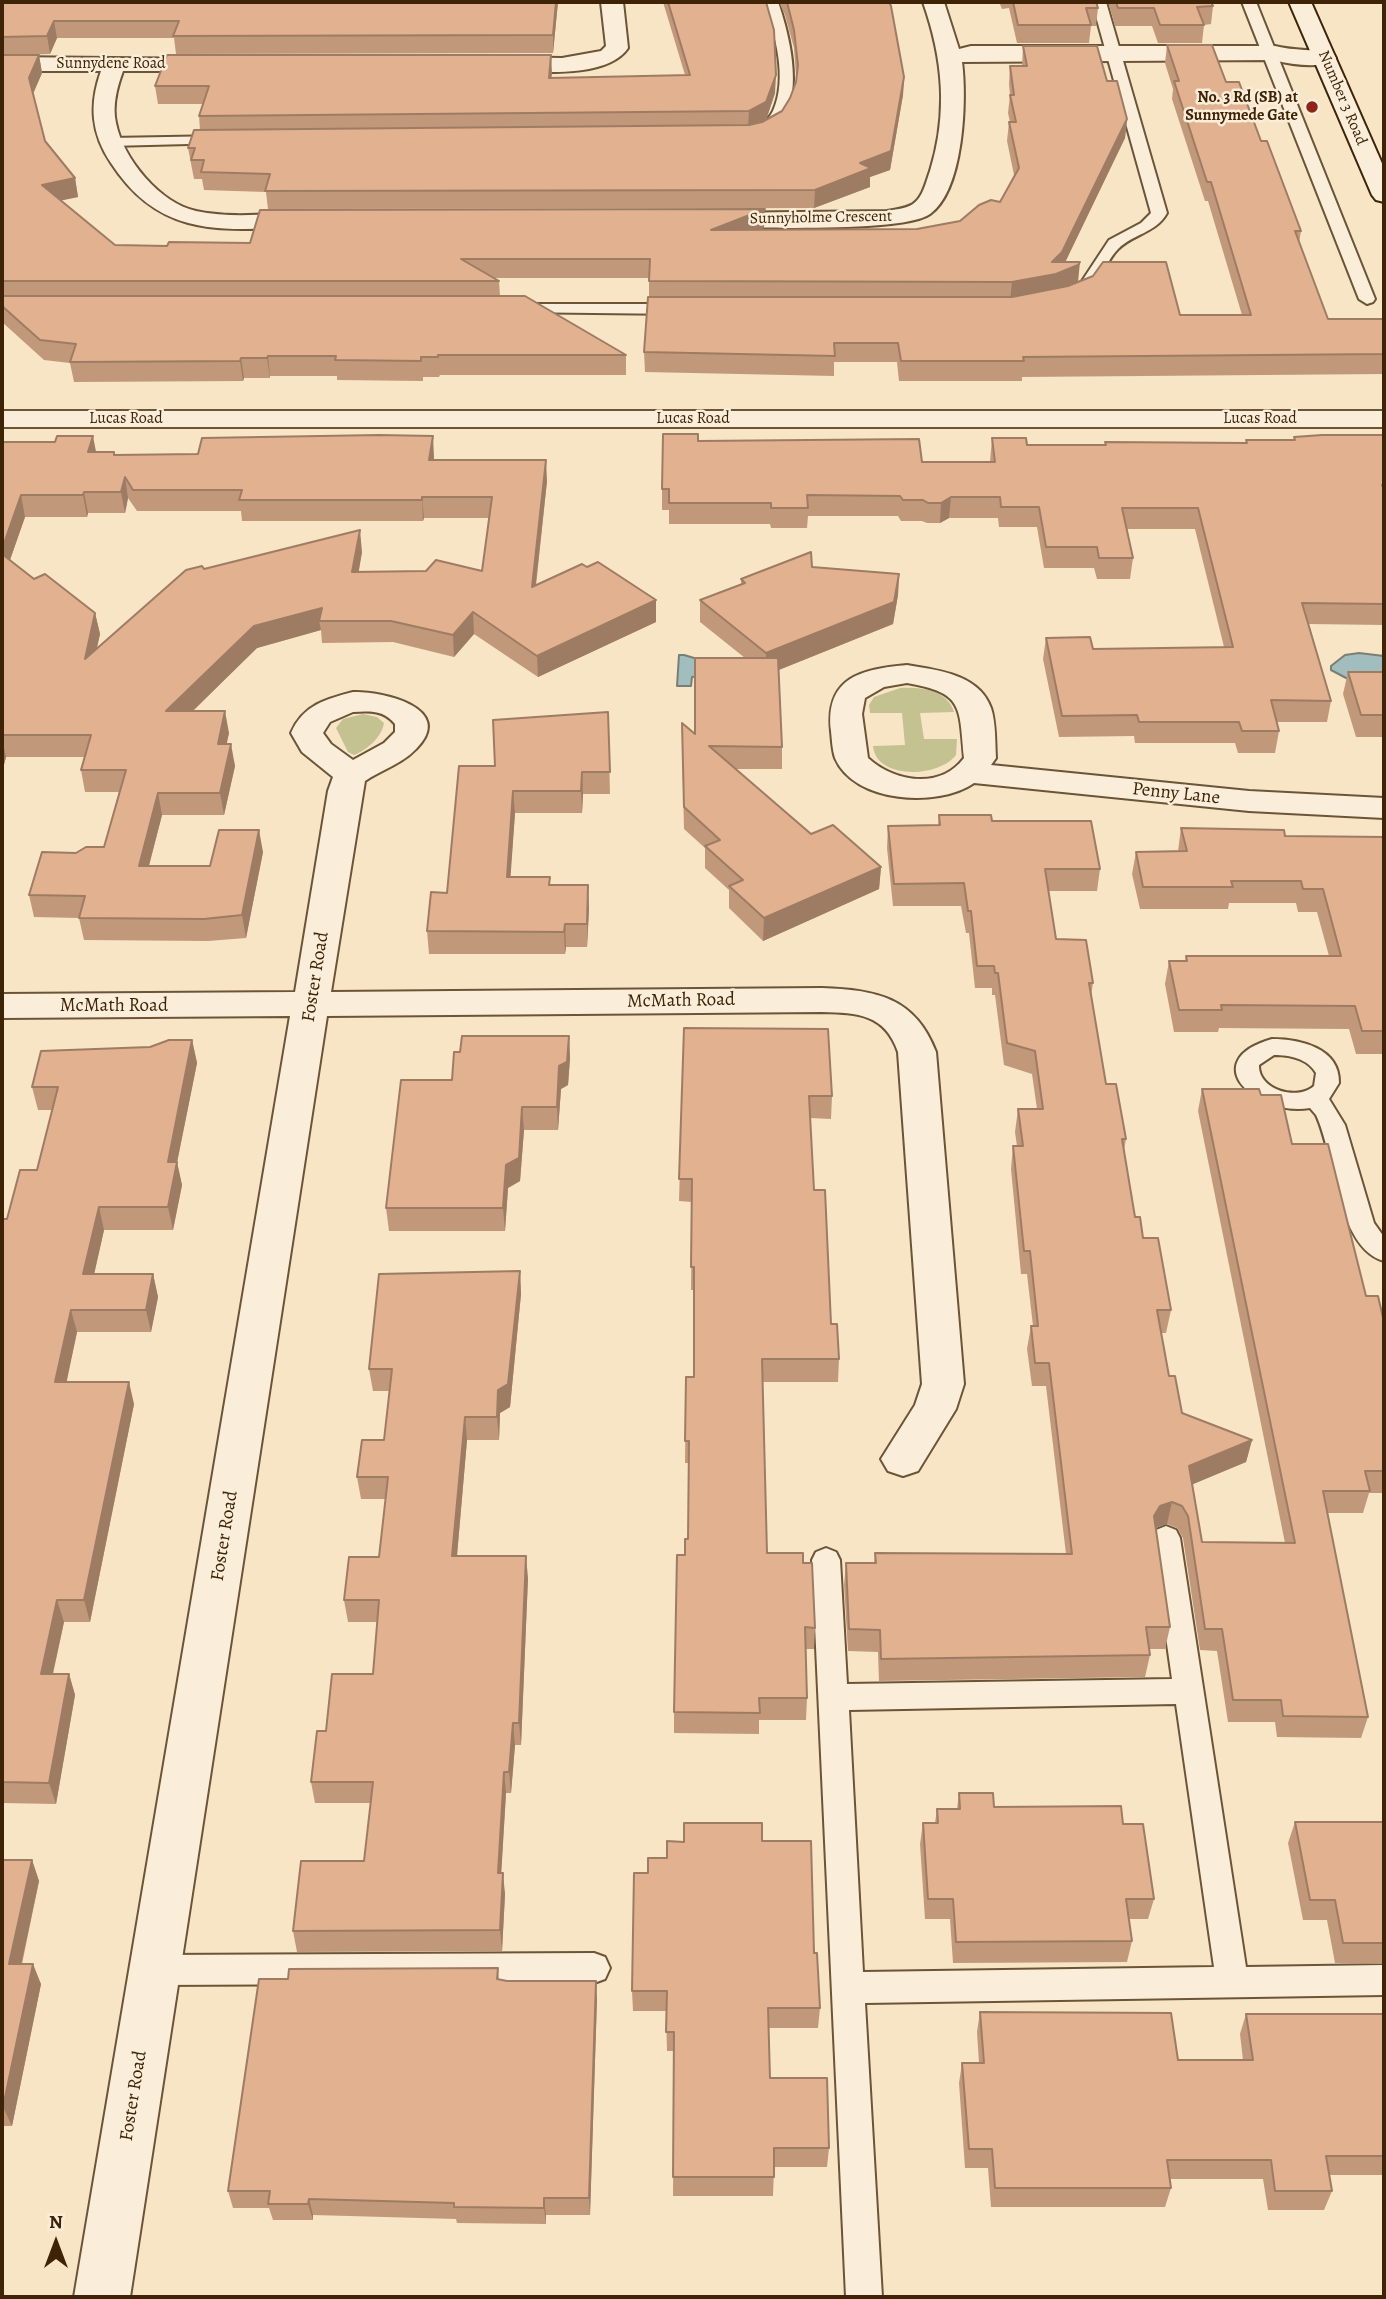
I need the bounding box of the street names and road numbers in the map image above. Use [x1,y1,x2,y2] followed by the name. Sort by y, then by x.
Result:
[1313,48,1371,148] street label: Number 3 Road
[56,54,166,74] street label: Sunnydene Road
[750,207,892,229] street label: Sunnyholme Crescent
[89,409,163,429] street label: Lucas Road
[656,409,730,429] street label: Lucas Road
[1223,409,1297,429] street label: Lucas Road
[1131,778,1221,810] street label: Penny Lane
[298,930,334,1024] street label: Foster Road
[627,989,735,1013] street label: McMath Road
[60,995,168,1017] street label: McMath Road
[207,1489,243,1583] street label: Foster Road
[116,2049,152,2143] street label: Foster Road

